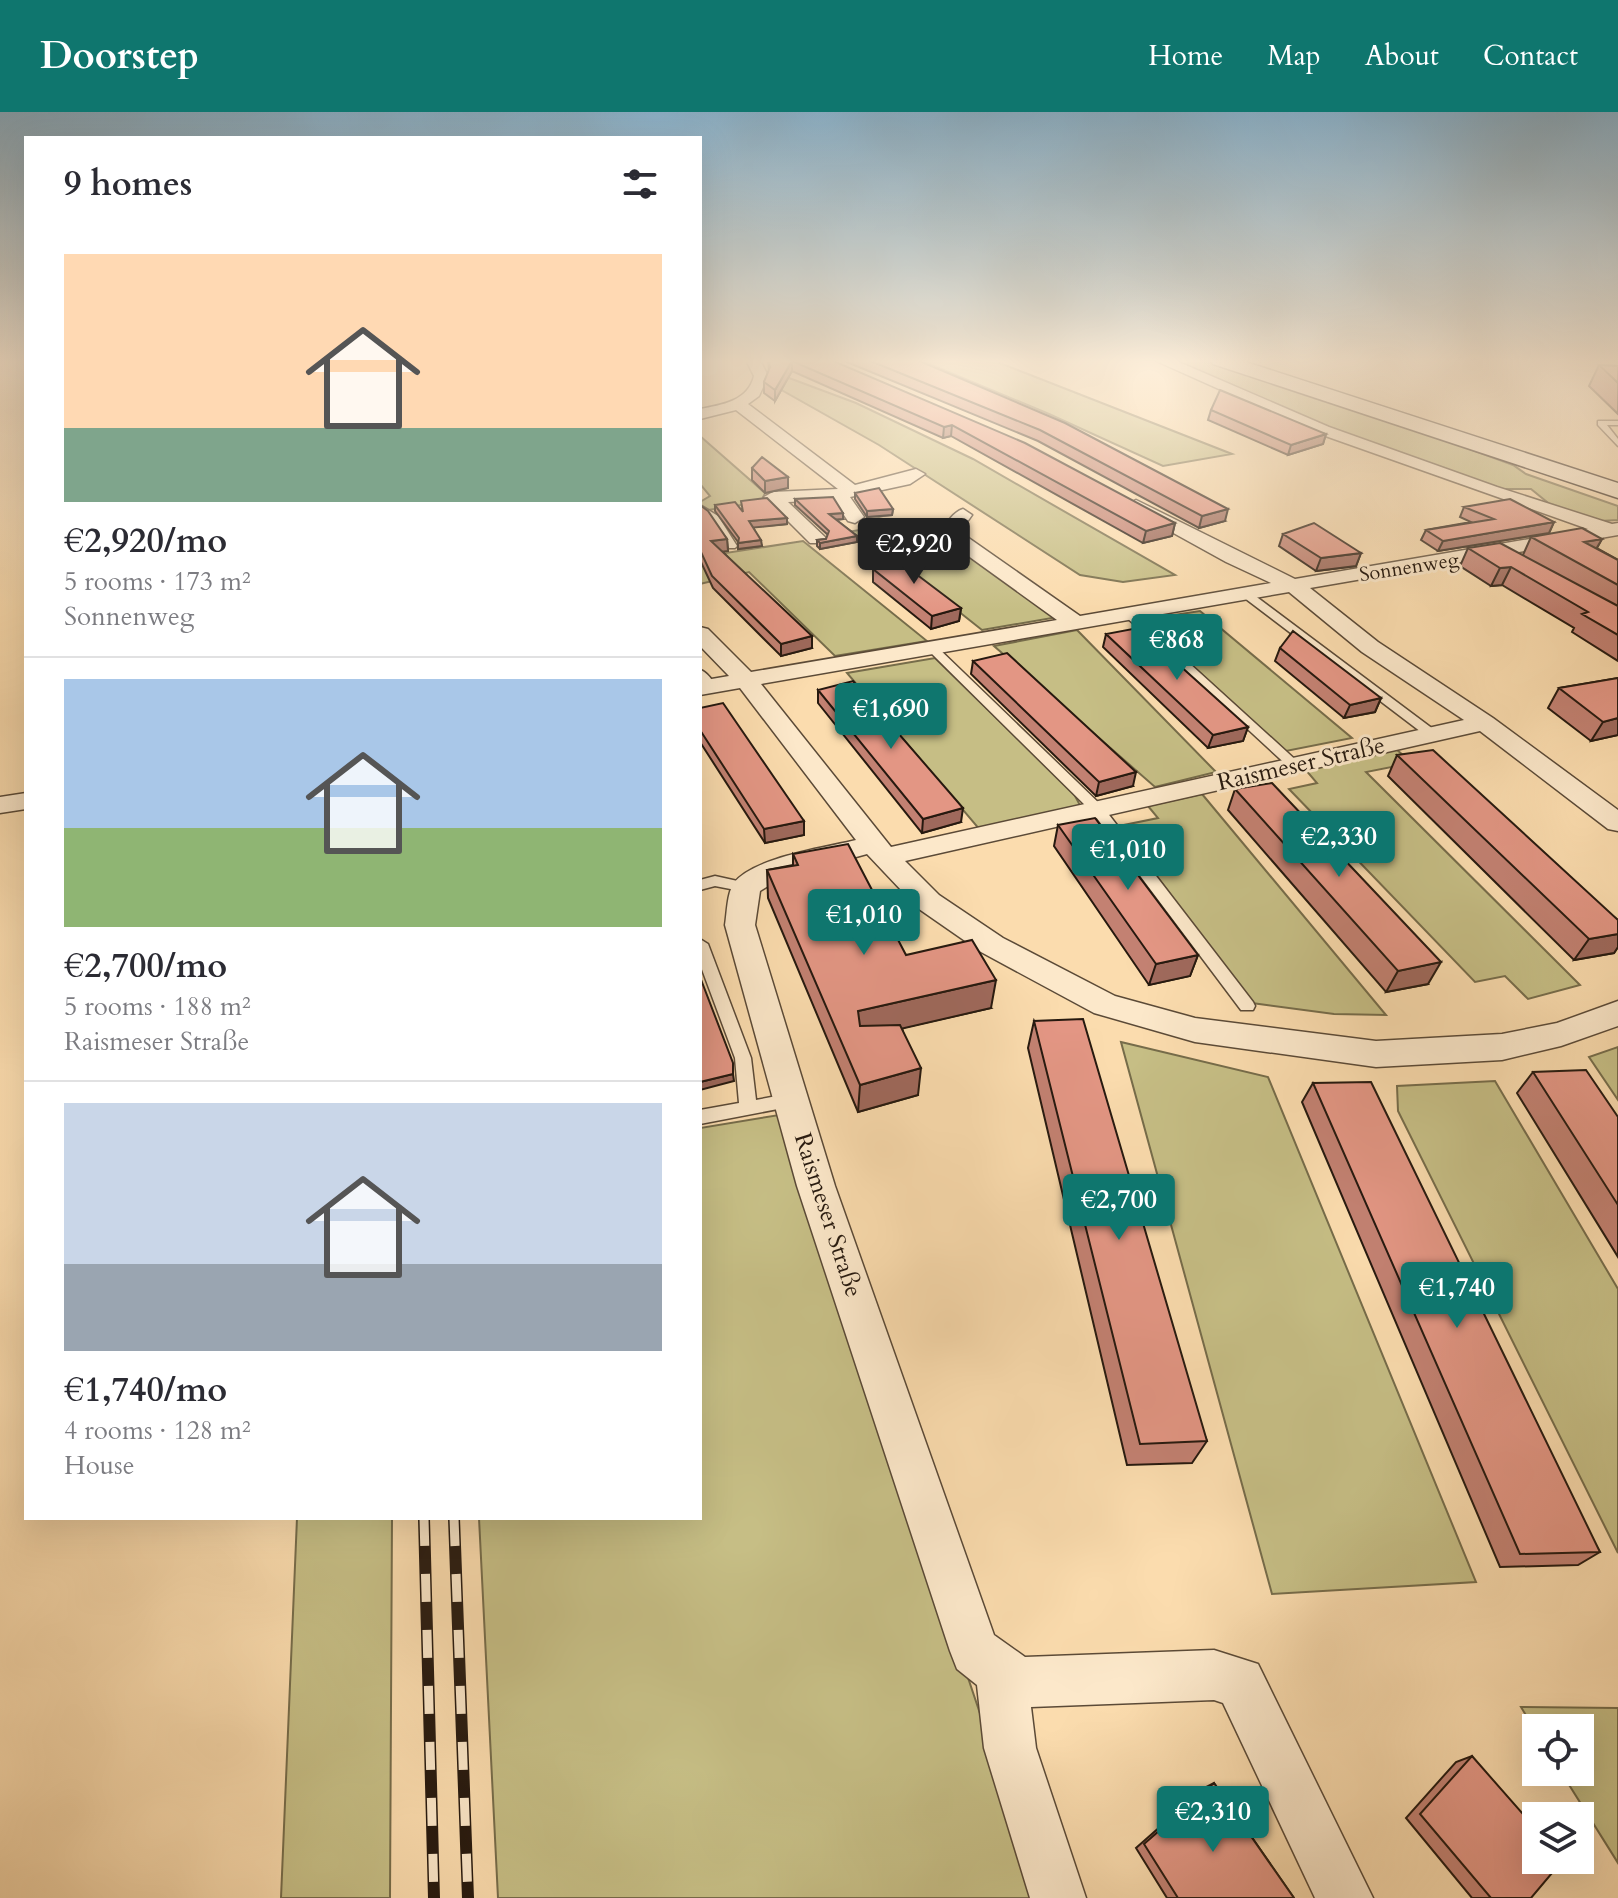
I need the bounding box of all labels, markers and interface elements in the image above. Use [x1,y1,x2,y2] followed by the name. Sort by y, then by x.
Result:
[40,30,199,82] text: Doorstep
[1148,37,1223,75] text: Home
[1267,37,1321,75] text: Map
[1365,37,1439,75] text: About
[1483,37,1578,75] text: Contact
[64,161,192,207] text: 9 homes
[618,162,662,206] icon: filters
[291,306,435,450] icon: home
[64,518,227,564] text: €2,920/mo
[849,518,979,586] pin: €2,920
[876,526,952,561] text: €2,920
[1357,546,1461,588] street label: Sonnenweg
[64,564,251,599] text: 5 rooms · 173 m²
[64,599,194,634] text: Sonnenweg
[1130,614,1224,682] pin: €868
[1149,622,1205,657] text: €868
[826,683,956,751] pin: €1,690
[853,691,929,726] text: €1,690
[1214,729,1388,799] street label: Raismeser Straße
[291,731,435,875] icon: home
[1274,811,1404,879] pin: €2,330
[1301,819,1377,854] text: €2,330
[1063,824,1193,892] pin: €1,010
[1090,832,1166,867] text: €1,010
[799,889,929,957] pin: €1,010
[826,897,902,932] text: €1,010
[64,943,227,989] text: €2,700/mo
[64,989,251,1024] text: 5 rooms · 188 m²
[64,1024,249,1059] text: Raismeser Straße
[786,1129,870,1301] street label: Raismeser Straße
[291,1155,435,1299] icon: home
[1054,1174,1184,1242] pin: €2,700
[1081,1182,1157,1217] text: €2,700
[1392,1262,1522,1330] pin: €1,740
[1419,1270,1495,1305] text: €1,740
[64,1367,227,1413] text: €1,740/mo
[64,1413,251,1448] text: 4 rooms · 128 m²
[64,1448,135,1483] text: House
[1522,1714,1594,1874] map controls
[1522,1714,1594,1786] button: locate
[1148,1786,1278,1854] pin: €2,310
[1175,1794,1251,1829] text: €2,310
[1522,1802,1594,1874] button: layers

